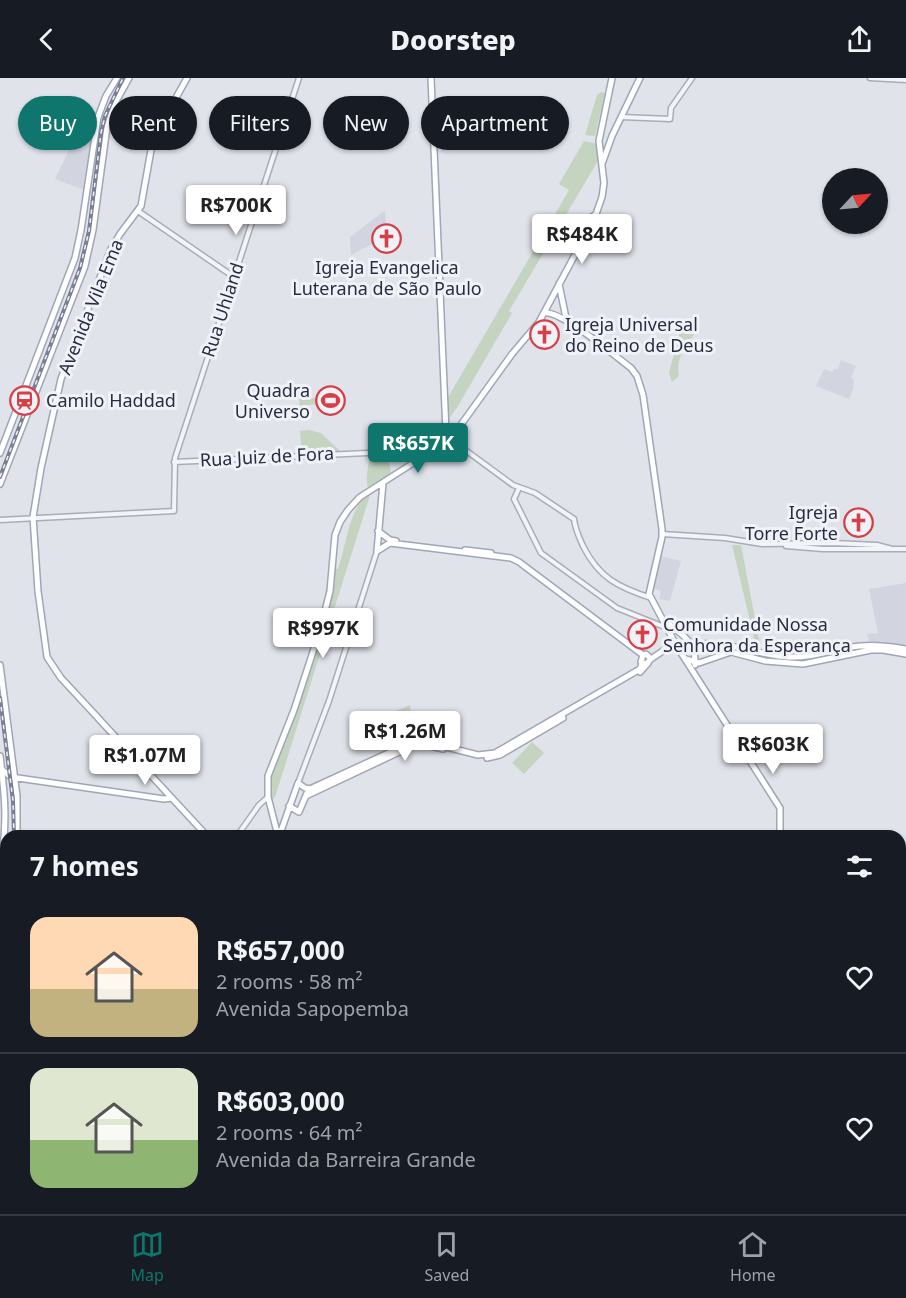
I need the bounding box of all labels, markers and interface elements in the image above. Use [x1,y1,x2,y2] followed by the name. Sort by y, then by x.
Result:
[390,21,516,58] text: Doorstep
[30,23,63,56] icon: back
[843,23,876,56] icon: share
[18,96,97,150] chip: Buy
[109,96,197,150] chip: Rent
[209,96,311,150] chip: Filters
[323,96,409,150] chip: New
[421,96,569,150] chip: Apartment
[822,168,888,234] north arrow
[822,168,888,234] map controls
[187,185,285,236] pin: R$700K
[200,191,272,218] text: R$700K
[533,214,631,265] pin: R$484K
[546,220,618,247] text: R$484K
[371,223,403,255] church icon: Igreja Evangelica Luterana de São Paulo
[52,235,128,378] street label: Avenida Vila Ema
[292,255,482,300] place label: Igreja Evangelica Luterana de São Paulo
[195,259,249,360] street label: Rua Uhland
[565,312,713,357] place label: Igreja Universal do Reino de Deus
[528,319,560,351] church icon: Igreja Universal do Reino de Deus
[235,378,310,423] place label: Quadra Universo
[9,385,41,417] station icon: Camilo Haddad
[315,385,347,417] sports icon: Quadra Universo
[46,388,176,412] place label: Camilo Haddad
[369,423,467,474] pin: R$657K
[382,429,454,456] text: R$657K
[199,441,335,471] street label: Rua Juiz de Fora
[745,500,838,545] place label: Igreja Torre Forte
[843,507,875,539] church icon: Igreja Torre Forte
[274,608,372,659] pin: R$997K
[663,612,851,657] place label: Comunidade Nossa Senhora da Esperança
[287,614,359,641] text: R$997K
[626,619,658,651] church icon: Comunidade Nossa Senhora da Esperança
[350,711,460,762] pin: R$1.26M
[363,717,447,744] text: R$1.26M
[724,724,822,775] pin: R$603K
[737,730,809,757] text: R$603K
[90,735,200,786] pin: R$1.07M
[103,741,187,768] text: R$1.07M
[30,848,139,884] text: 7 homes
[843,850,876,883] icon: filters
[216,932,345,968] text: R$657,000
[78,941,150,1013] icon: home
[843,961,876,994] icon: heart
[216,968,363,995] text: 2 rooms · 58 m²
[216,995,409,1022] text: Avenida Sapopemba
[216,1083,345,1119] text: R$603,000
[78,1092,150,1164] icon: home
[843,1112,876,1145] icon: heart
[216,1119,363,1146] text: 2 rooms · 64 m²
[216,1146,476,1173] text: Avenida da Barreira Grande
[130,1228,164,1286] tab: Map
[425,1228,469,1286] tab: Saved
[730,1228,776,1286] tab: Home

